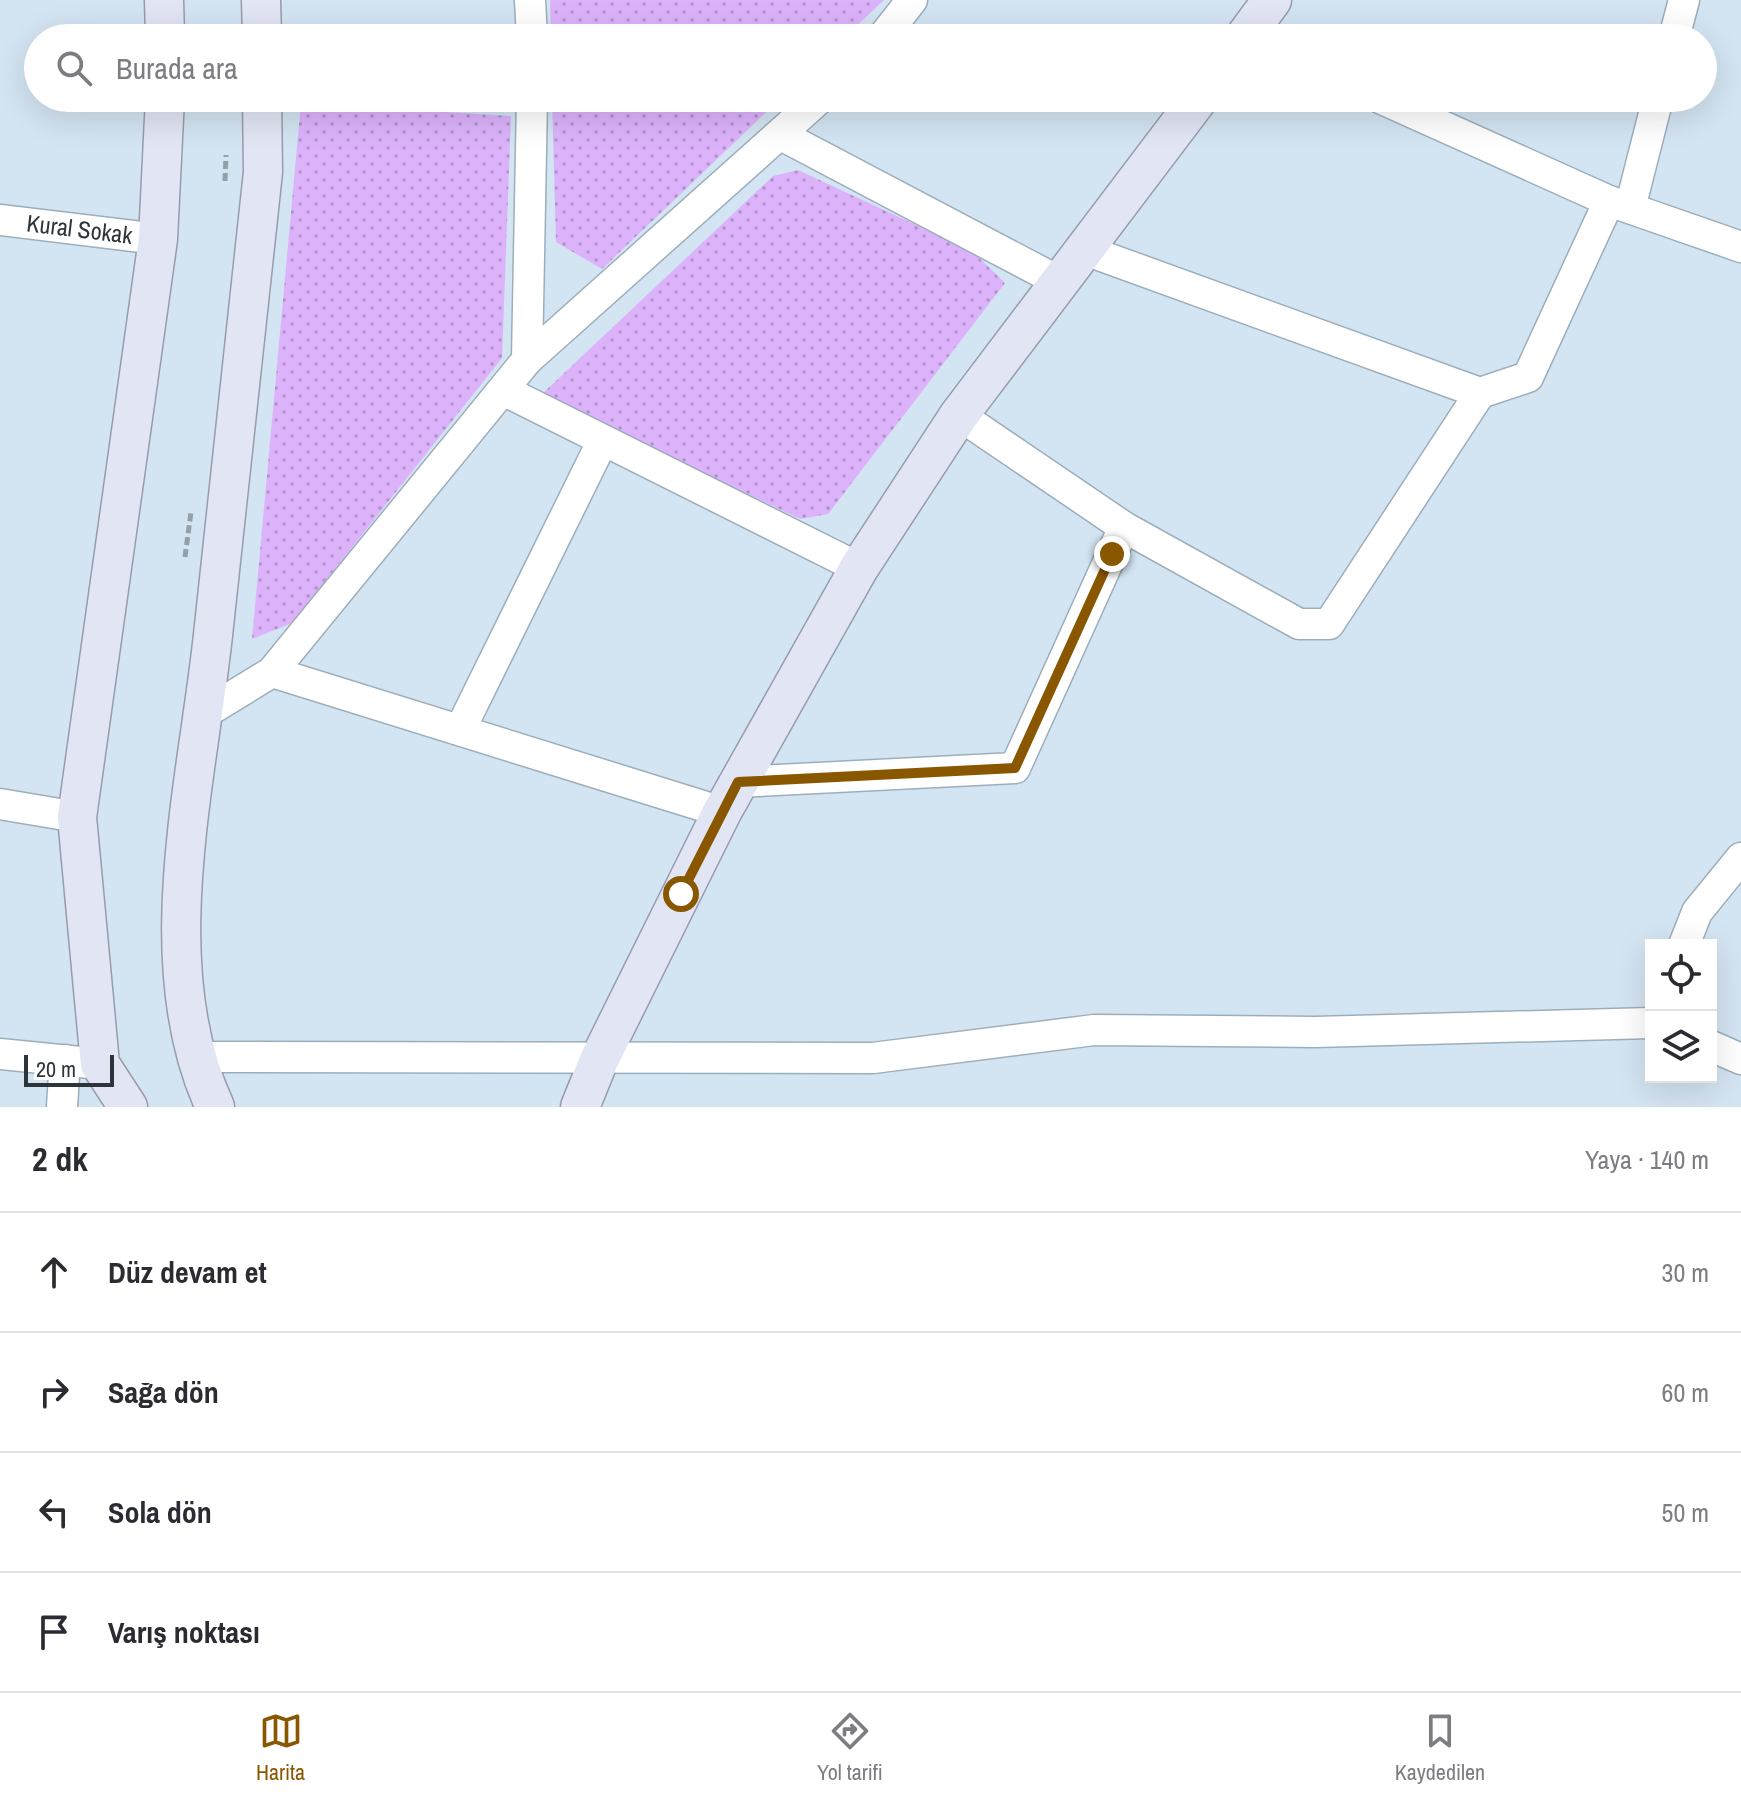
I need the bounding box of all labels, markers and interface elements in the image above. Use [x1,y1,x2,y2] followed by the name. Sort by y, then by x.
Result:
[24,24,1717,112] search box
[52,46,96,90] icon: search
[116,48,238,88] text: Burada ara
[25,206,134,251] street label: Kural Sokak
[1094,536,1130,572] route end
[663,876,699,912] route start
[1645,939,1717,1083] map controls
[1645,939,1717,1011] button: locate
[1645,1011,1717,1083] button: layers
[24,1051,114,1087] scale bar
[36,1054,76,1084] text: 20 m
[32,1136,88,1182] text: 2 dk
[1585,1142,1709,1177] text: Yaya · 140 m
[32,1250,76,1294] icon: ahead
[108,1252,267,1292] text: Düz devam et
[1662,1255,1709,1290] text: 30 m
[32,1370,76,1414] icon: right
[108,1372,219,1412] text: Sağa dön
[1662,1375,1709,1410] text: 60 m
[32,1490,76,1534] icon: left
[108,1492,212,1532] text: Sola dön
[1662,1495,1709,1530] text: 50 m
[32,1610,76,1654] icon: arrive
[108,1612,260,1652] text: Varış noktası
[256,1709,305,1787] tab: Harita
[817,1709,883,1787] tab: Yol tarifi
[1395,1709,1485,1787] tab: Kaydedilen

